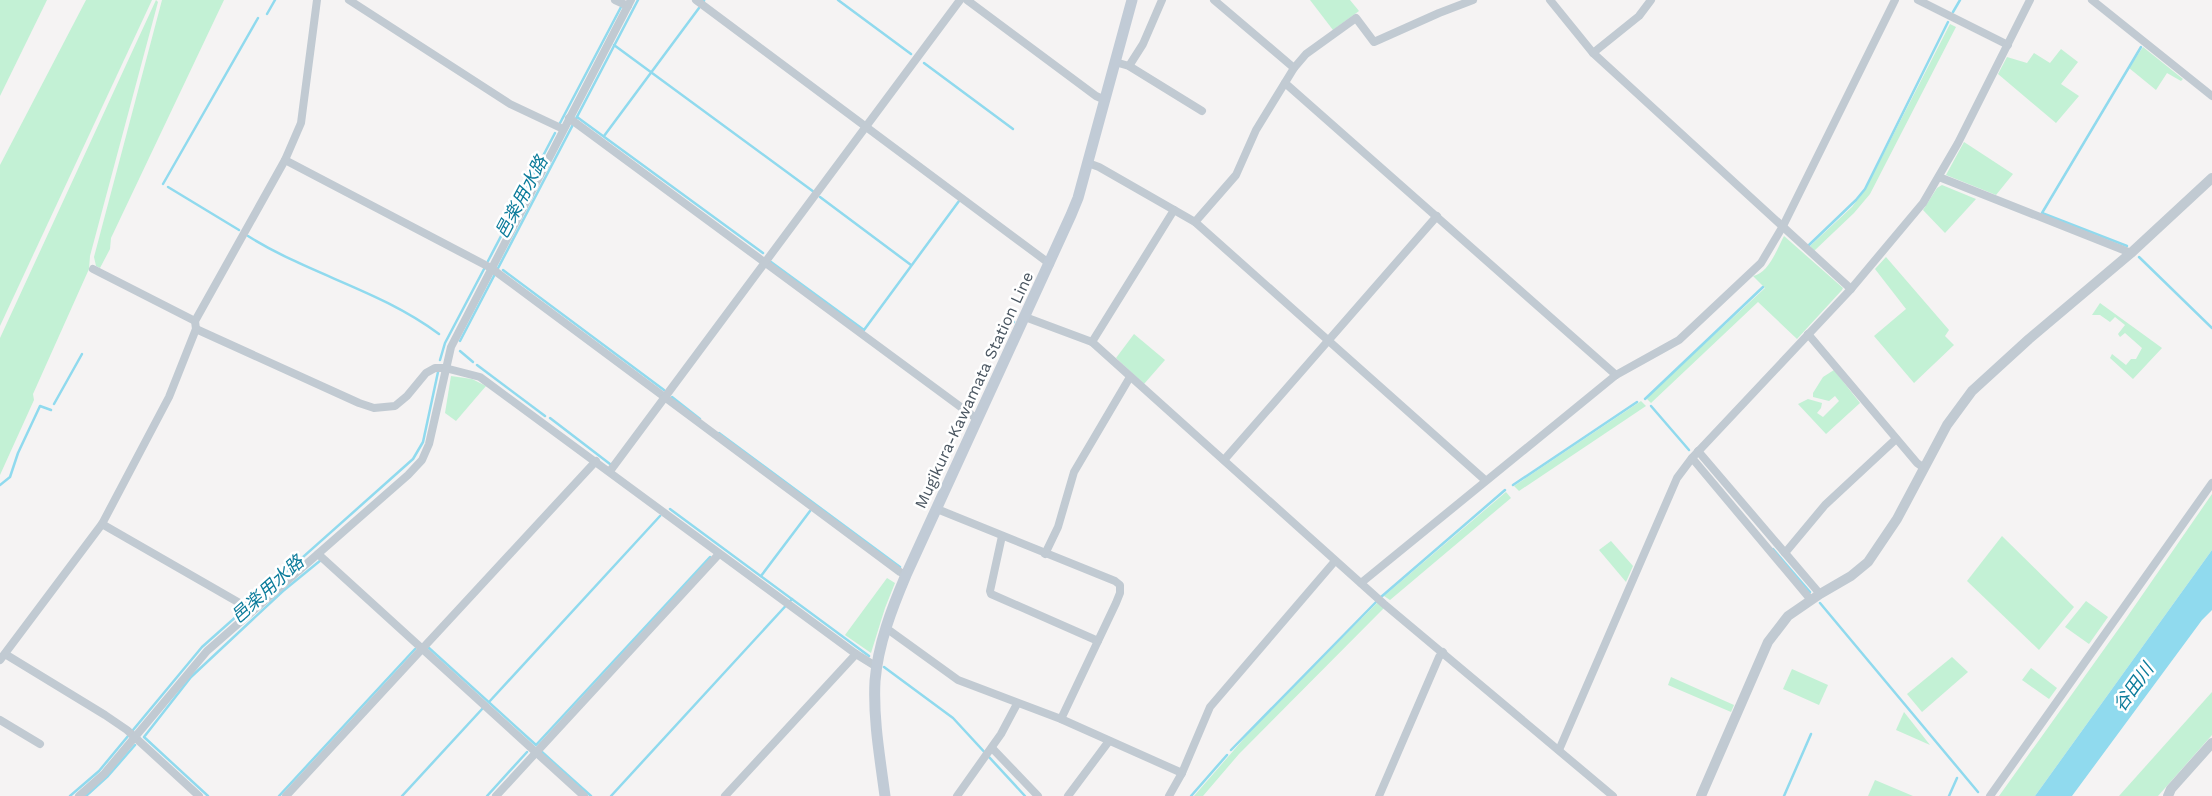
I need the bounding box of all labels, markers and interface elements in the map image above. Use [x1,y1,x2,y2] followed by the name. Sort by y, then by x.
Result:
[491,151,552,242] water label: 邑楽用水路
[911,269,1037,511] street label: Mugikura-Kawamata Station Line
[227,550,309,627] water label: 邑楽用水路
[2109,657,2159,715] water label: 谷田川

